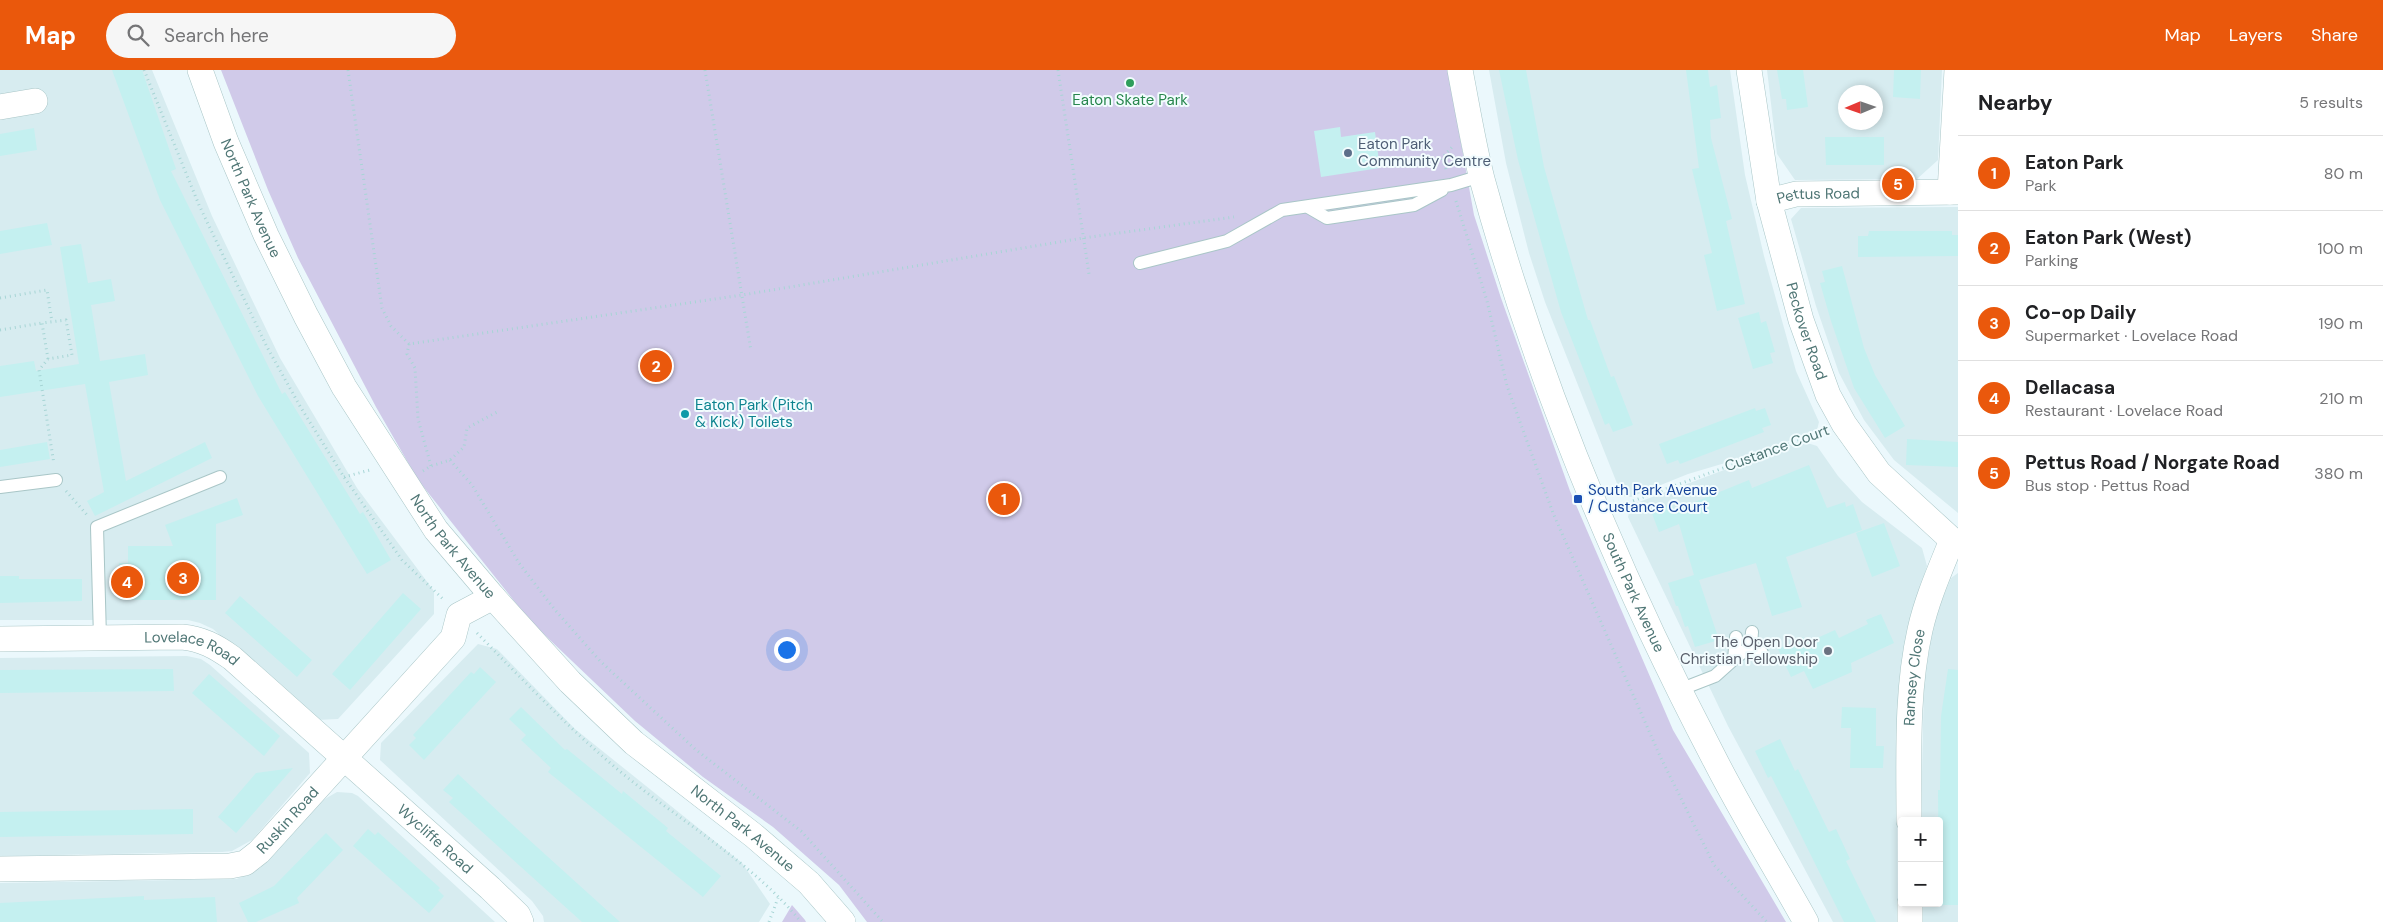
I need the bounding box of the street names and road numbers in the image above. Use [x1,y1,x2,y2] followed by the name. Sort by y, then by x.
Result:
[216,136,286,261] street label: North Park Avenue
[1775,183,1860,209] street label: Pettus Road
[1781,280,1832,383] street label: Peckover Road
[1722,420,1832,476] street label: Custance Court
[406,490,500,603] street label: North Park Avenue
[1598,529,1669,656] street label: South Park Avenue
[144,627,244,670] street label: Lovelace Road
[1899,627,1930,726] street label: Ramsey Close
[687,780,799,876] street label: North Park Avenue
[252,782,323,858] street label: Ruskin Road
[393,800,477,878] street label: Wycliffe Road

